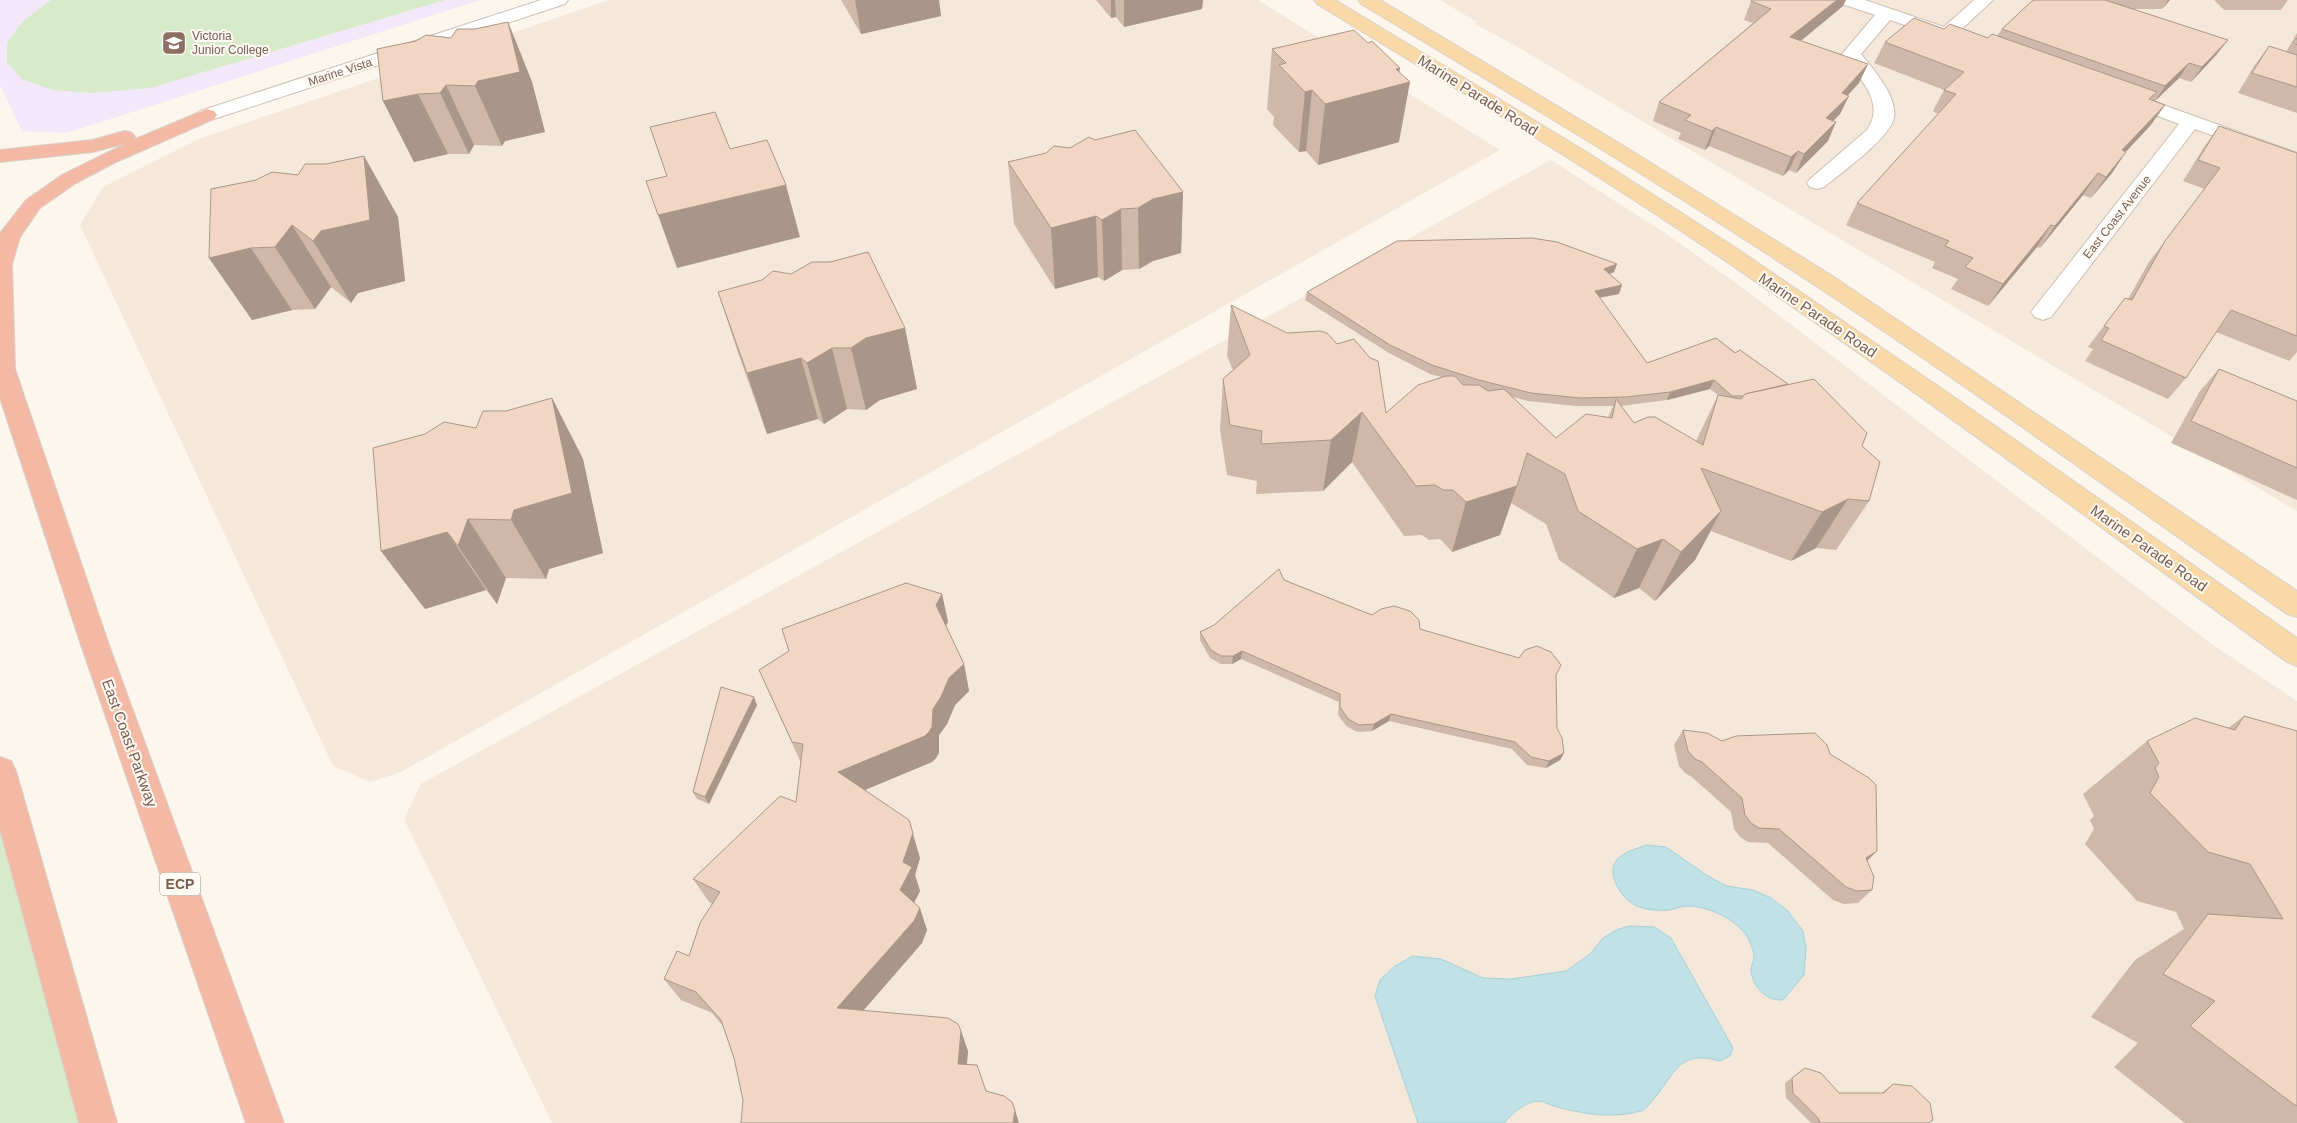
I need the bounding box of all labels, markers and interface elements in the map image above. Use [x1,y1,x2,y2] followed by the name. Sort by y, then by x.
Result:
[192,29,269,57] place label: Victoria Junior College
[161,30,187,56] school or university icon: Victoria Junior College
[1415,51,1541,139] street label: Marine Parade Road
[306,55,374,89] street label: Marine Vista
[2080,172,2154,261] street label: East Coast Avenue
[1756,269,1880,361] street label: Marine Parade Road
[2087,501,2211,595] street label: Marine Parade Road
[99,677,161,810] street label: East Coast Parkway
[160,872,200,896] road number: ECP

